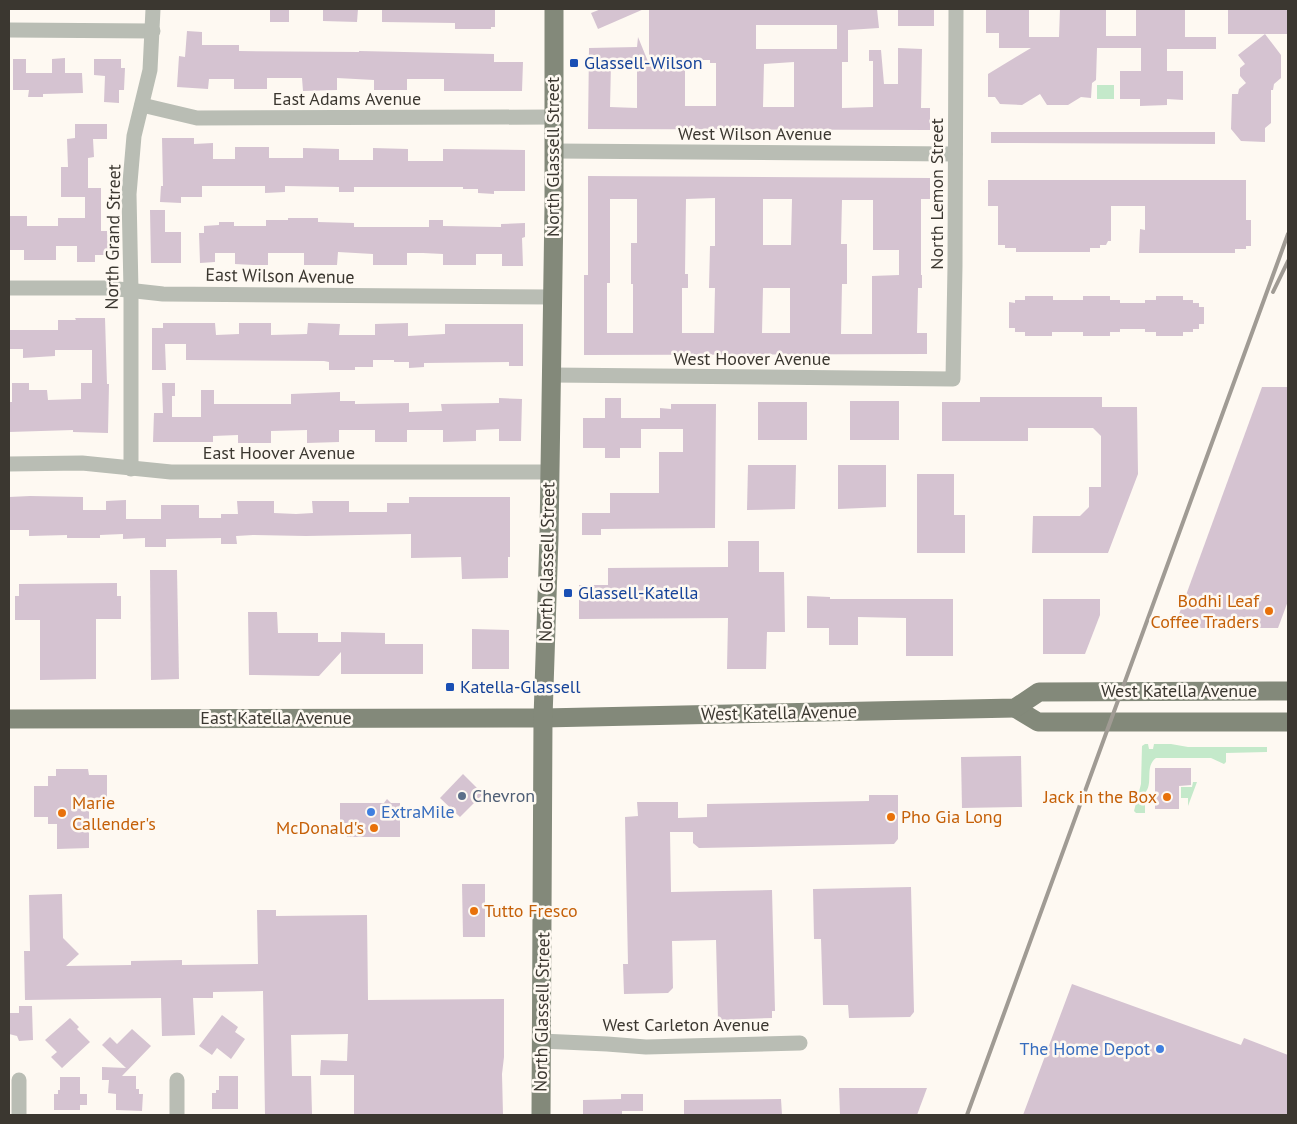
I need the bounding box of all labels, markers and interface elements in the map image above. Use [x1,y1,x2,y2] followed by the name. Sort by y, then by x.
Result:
[584,51,703,74] place label: Glassell-Wilson
[568,57,580,69] marker: Glassell-Wilson
[541,77,564,237] street label: North Glassell Street
[273,87,421,110] street label: East Adams Avenue
[925,118,948,270] street label: North Lemon Street
[678,122,832,145] street label: West Wilson Avenue
[100,164,125,310] street label: North Grand Street
[205,263,355,288] street label: East Wilson Avenue
[673,347,831,370] street label: West Hoover Avenue
[203,441,355,464] street label: East Hoover Avenue
[534,482,559,642] street label: North Glassell Street
[578,581,698,604] place label: Glassell-Katella
[562,587,574,599] marker: Glassell-Katella
[1151,589,1260,633] place label: Bodhi Leaf Coffee Traders
[1263,605,1275,617] marker: Bodhi Leaf Coffee Traders
[460,675,581,698] place label: Katella-Glassell
[1101,679,1257,702] street label: West Katella Avenue
[444,681,456,693] marker: Katella-Glassell
[701,700,857,725] street label: West Katella Avenue
[200,706,352,729] street label: East Katella Avenue
[472,784,535,807] place label: Chevron
[1042,785,1157,808] place label: Jack in the Box
[456,790,468,802] marker: Chevron
[72,791,156,835] place label: Marie Callender's
[1161,791,1173,803] marker: Jack in the Box
[381,800,455,823] place label: ExtraMile
[901,805,1002,828] place label: Pho Gia Long
[365,806,377,818] marker: ExtraMile
[56,807,68,819] marker: Marie Callender's
[885,811,897,823] marker: Pho Gia Long
[276,816,364,839] place label: McDonald's
[368,822,380,834] marker: McDonald's
[484,899,578,922] place label: Tutto Fresco
[468,905,480,917] marker: Tutto Fresco
[529,932,554,1092] street label: North Glassell Street
[602,1013,770,1036] street label: West Carleton Avenue
[1020,1037,1150,1060] place label: The Home Depot
[1154,1043,1166,1055] marker: The Home Depot

